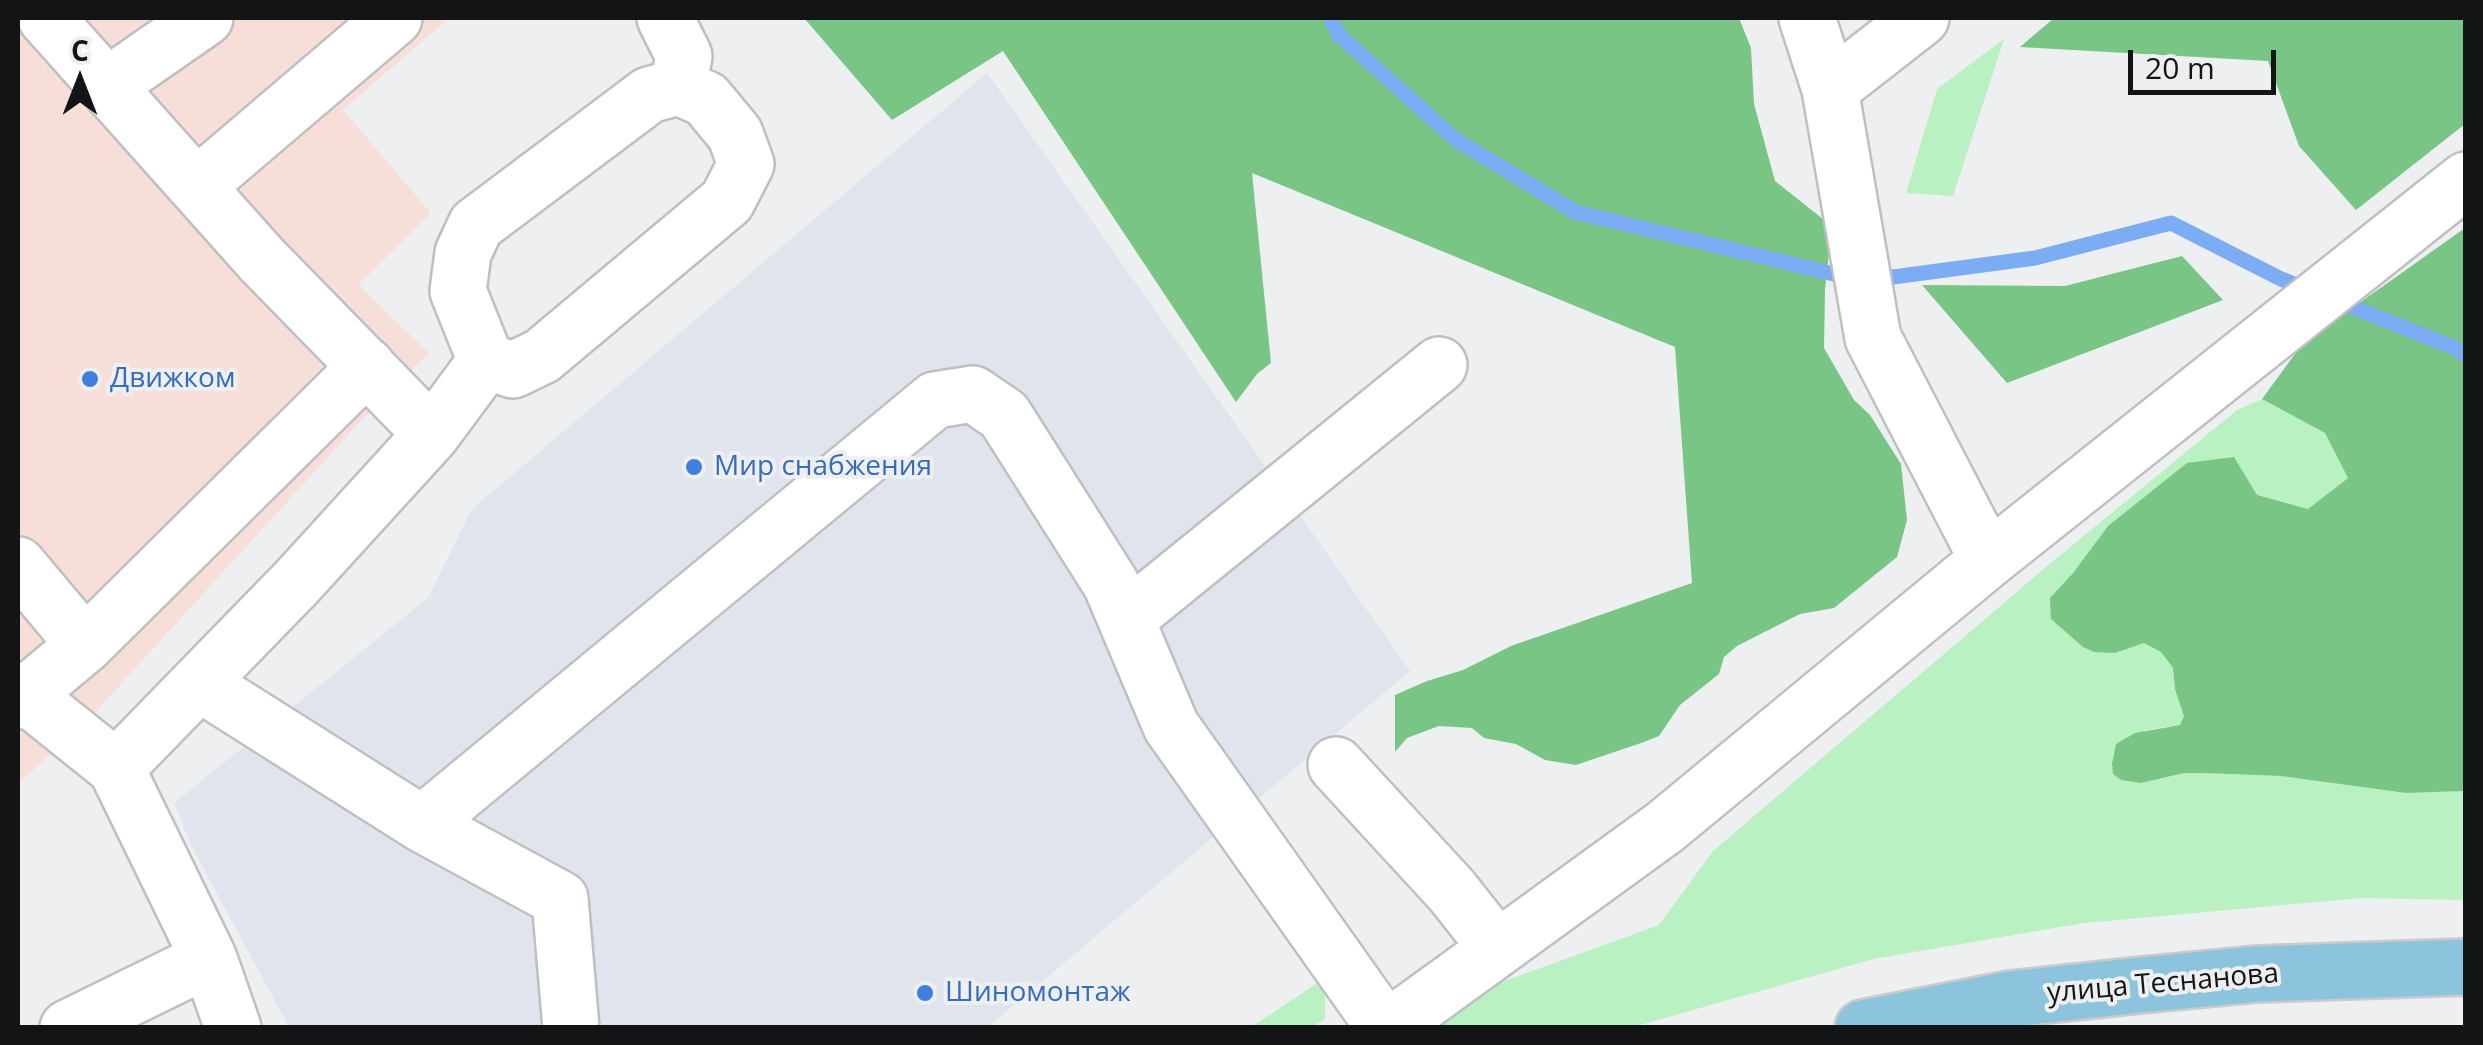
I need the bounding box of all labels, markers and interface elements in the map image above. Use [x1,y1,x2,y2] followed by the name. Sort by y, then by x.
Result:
[30,30,130,130] north arrow
[2133,30,2280,92] scale bar
[71,31,89,69] text: С
[2145,47,2215,88] text: 20 m
[110,362,235,396] place label: Движком
[79,368,101,390] marker: Движком
[714,450,932,484] place label: Мир снабжения
[683,456,705,478] marker: Мир снабжения
[2046,957,2280,1011] street label: улица Теснанова
[945,976,1131,1010] place label: Шиномонтаж
[914,982,936,1004] marker: Шиномонтаж

